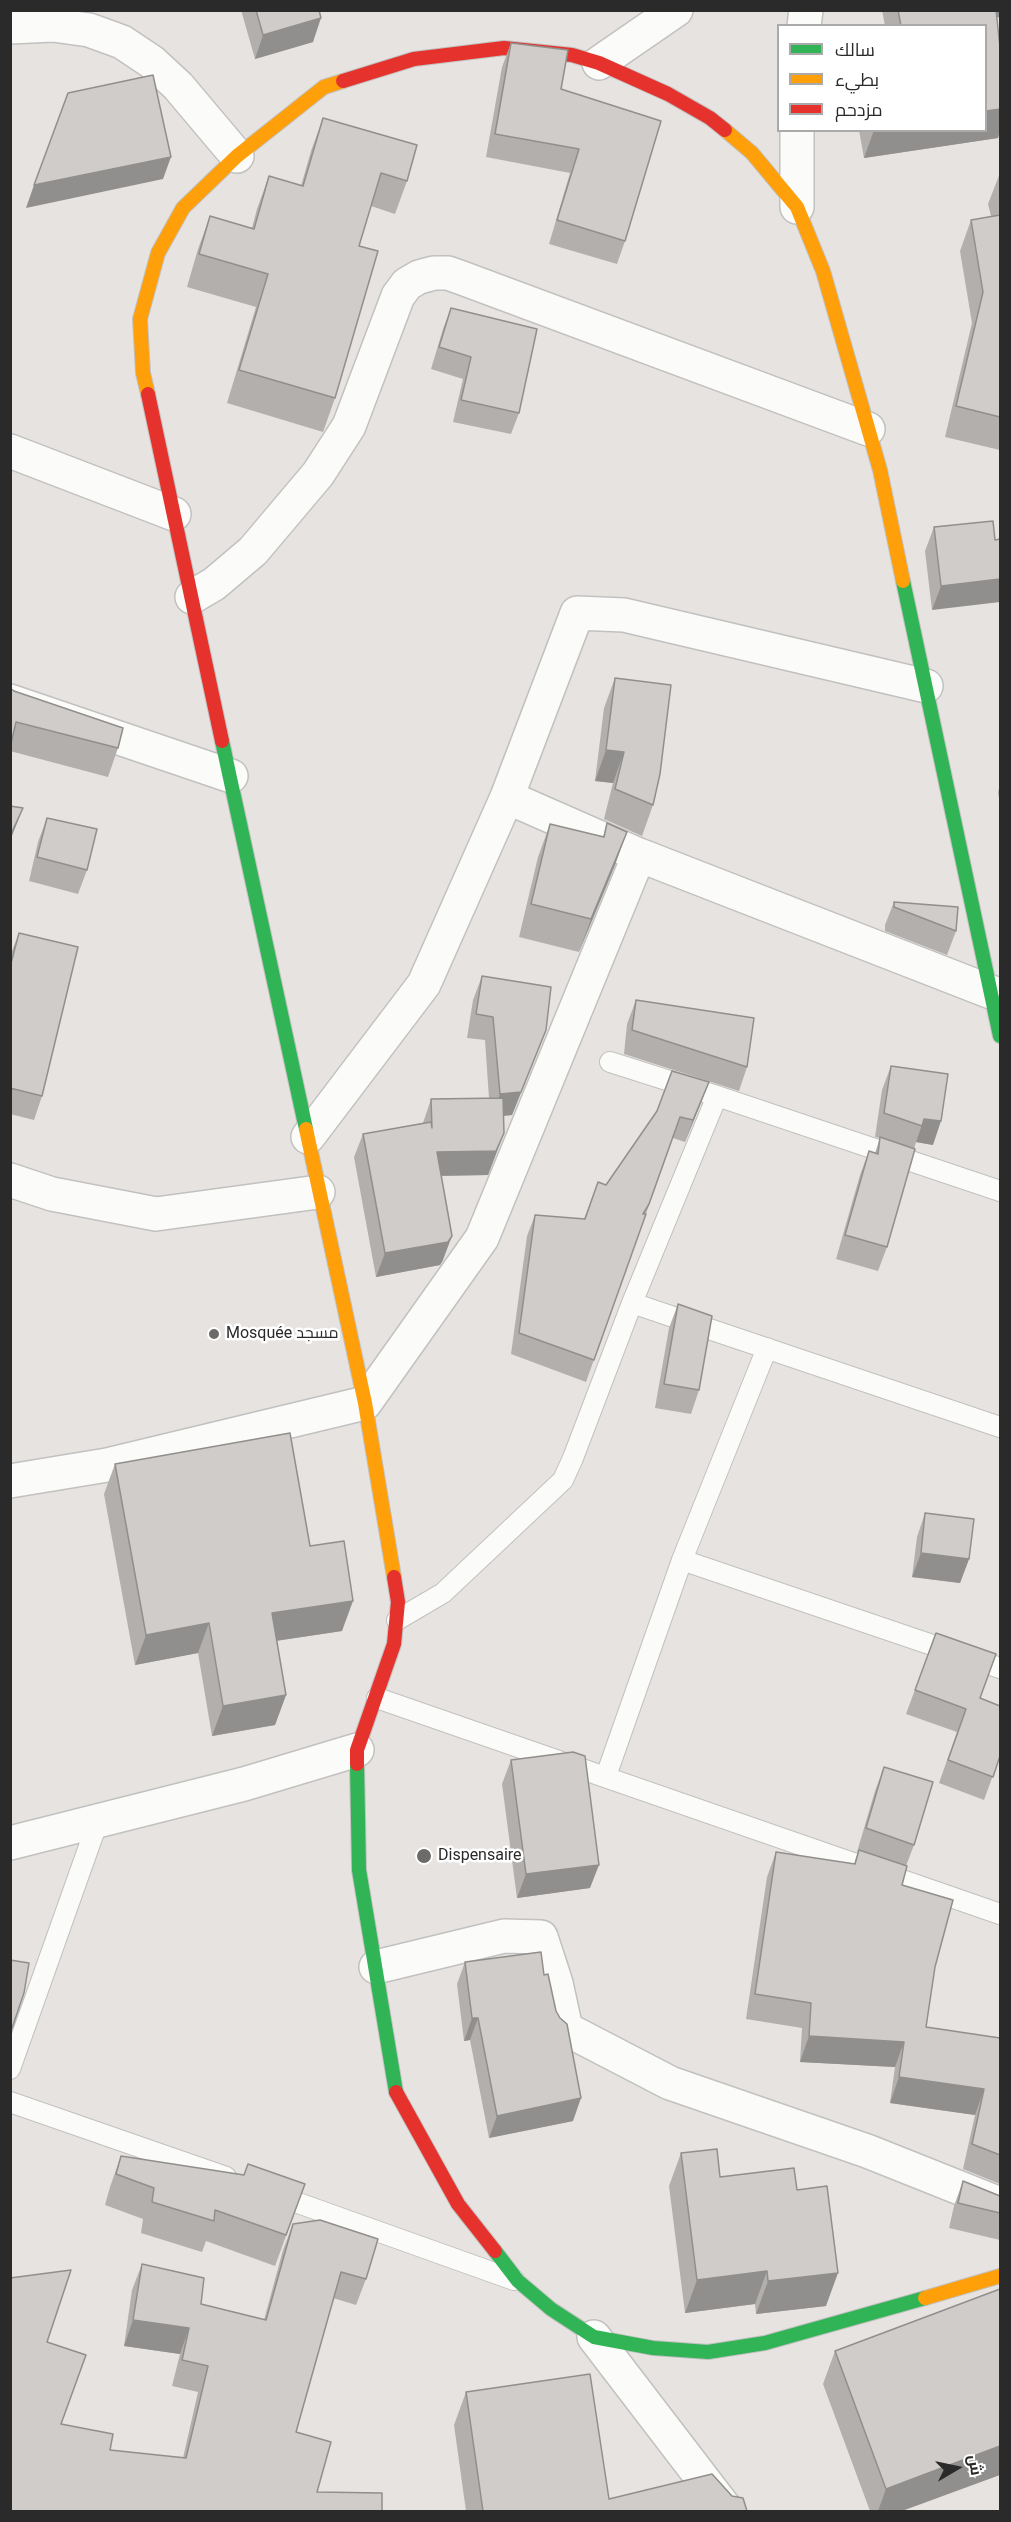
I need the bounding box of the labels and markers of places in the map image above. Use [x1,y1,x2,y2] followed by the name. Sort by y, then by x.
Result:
[226,1324,338,1344] place label: Mosquée مسجد
[207,1327,221,1341] marker: Mosquée مسجد
[438,1846,522,1866] place label: Dispensaire
[415,1847,433,1865] marker: Dispensaire

